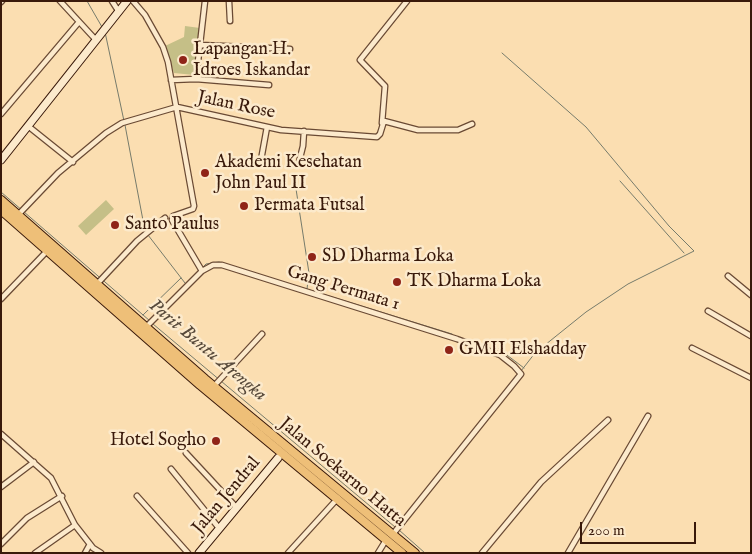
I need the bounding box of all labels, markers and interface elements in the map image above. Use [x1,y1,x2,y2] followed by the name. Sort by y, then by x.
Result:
[193,39,310,82] place label: Lapangan H. Idroes Iskandar
[177,54,189,66] marker: Lapangan H. Idroes Iskandar
[195,87,277,125] street label: Jalan Rose
[215,152,362,194] place label: Akademi Kesehatan John Paul II
[199,167,211,179] marker: Akademi Kesehatan John Paul II
[254,195,364,217] place label: Permata Futsal
[238,200,250,212] marker: Permata Futsal
[125,214,219,236] place label: Santo Paulus
[109,219,121,231] marker: Santo Paulus
[322,246,454,268] place label: SD Dharma Loka
[306,251,318,263] marker: SD Dharma Loka
[284,262,402,316] street label: Gang Permata 1
[407,271,541,293] place label: TK Dharma Loka
[391,276,403,288] marker: TK Dharma Loka
[143,295,271,407] water label: Parit Buntu Arengka
[459,339,586,361] place label: GMII Elshadday
[443,344,455,356] marker: GMII Elshadday
[274,414,410,532] street label: Jalan Soekarno Hatta
[110,430,206,452] place label: Hotel Sogho
[210,435,222,447] marker: Hotel Sogho
[188,453,266,539] street label: Jalan Jendral
[582,512,698,544] scale bar
[588,521,625,540] text: 200 m

